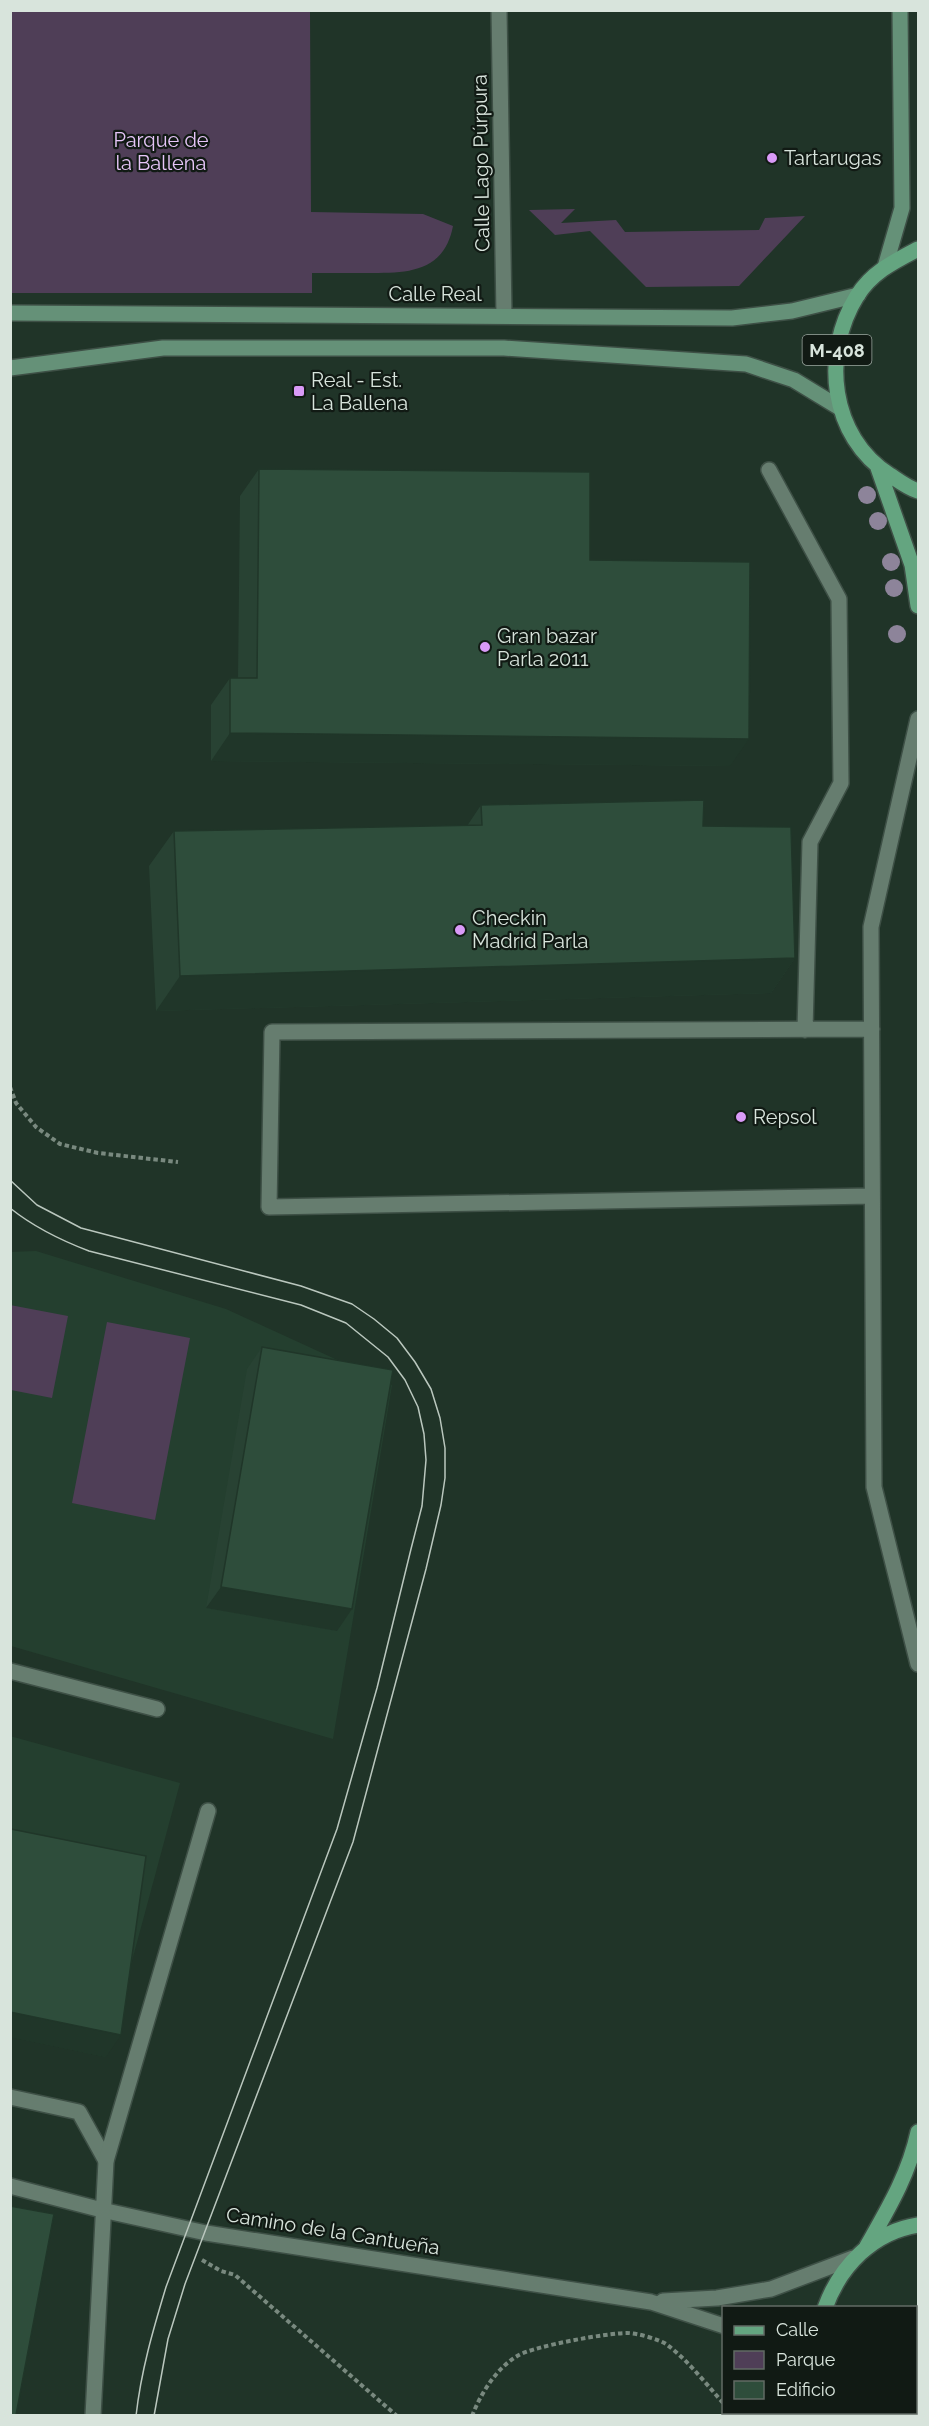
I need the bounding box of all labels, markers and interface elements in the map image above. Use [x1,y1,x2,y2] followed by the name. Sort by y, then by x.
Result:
[467,74,495,252] street label: Calle Lago Púrpura
[113,128,209,175] park label: Parque de la Ballena
[784,146,881,170] place label: Tartarugas
[765,151,779,165] marker: Tartarugas
[388,282,482,306] street label: Calle Real
[802,335,872,365] road number: M-408
[311,368,408,415] place label: Real - Est. La Ballena
[292,384,306,398] marker: Real - Est. La Ballena
[497,624,597,671] place label: Gran bazar Parla 2011
[478,640,492,654] marker: Gran bazar Parla 2011
[472,906,588,953] place label: Checkin Madrid Parla
[453,923,467,937] marker: Checkin Madrid Parla
[753,1105,817,1129] place label: Repsol
[734,1110,748,1124] marker: Repsol
[225,2202,441,2260] street label: Camino de la Cantueña
[722,2306,917,2414] legend
[776,2319,819,2340] text: Calle
[776,2349,836,2370] text: Parque
[776,2379,836,2400] text: Edificio

